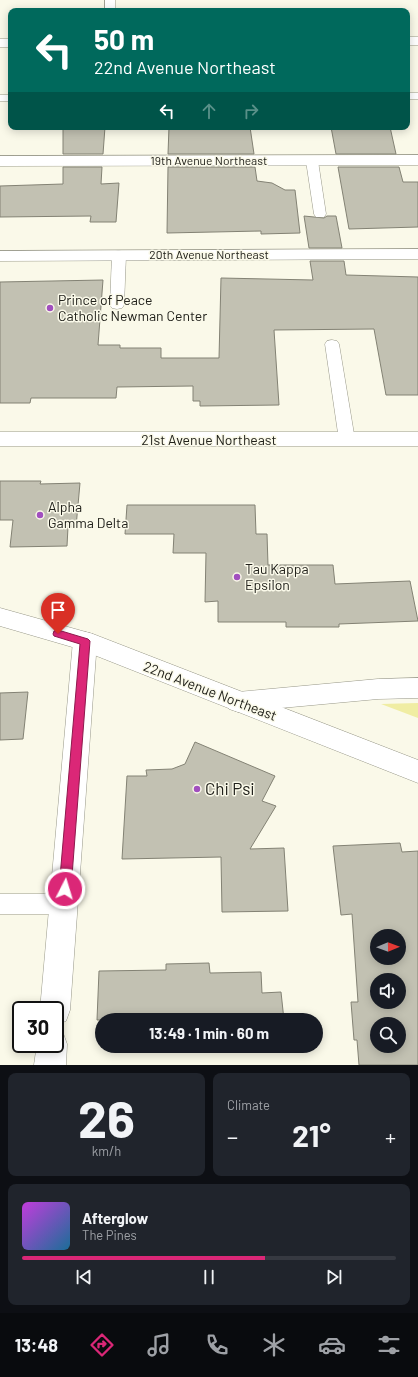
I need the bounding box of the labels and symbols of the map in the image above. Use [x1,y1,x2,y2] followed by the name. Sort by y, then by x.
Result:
[151,153,267,167] street label: 19th Avenue Northeast
[149,247,269,261] street label: 20th Avenue Northeast
[58,291,207,324] place label: Prince of Peace Catholic Newman Center
[45,303,55,313] marker: Prince of Peace Catholic Newman Center
[141,431,277,448] street label: 21st Avenue Northeast
[48,498,128,531] place label: Alpha Gamma Delta
[35,510,45,520] marker: Alpha Gamma Delta
[245,560,309,593] place label: Tau Kappa Epsilon
[232,572,242,582] marker: Tau Kappa Epsilon
[41,593,75,634] pin
[141,657,279,724] street label: 22nd Avenue Northeast
[205,778,255,798] place label: Chi Psi
[192,784,202,794] marker: Chi Psi
[44,868,86,910] position arrow
[370,929,406,965] north arrow
[12,1001,64,1053] speed limit sign: 30

